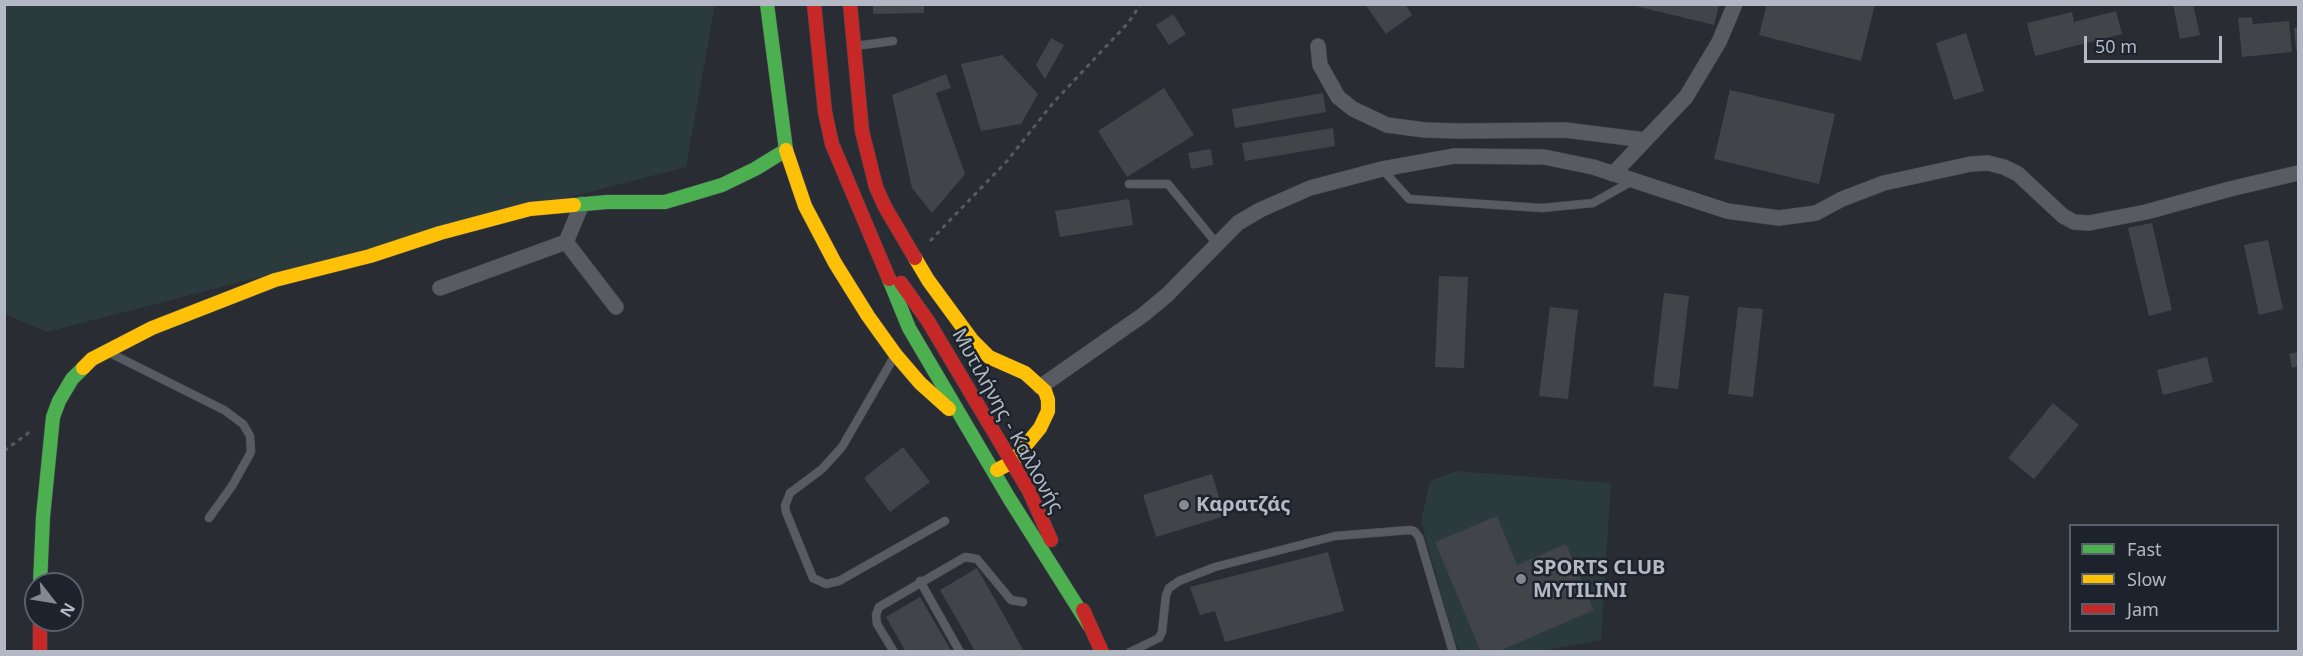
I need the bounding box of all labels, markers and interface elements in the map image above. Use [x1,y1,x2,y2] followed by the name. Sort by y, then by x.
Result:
[2087,24,2225,62] scale bar
[2095,34,2137,58] text: 50 m
[946,325,1068,517] street label: Μυτιλήνης - Καλλονής
[1196,493,1290,517] place label: Καρατζάς
[1177,498,1191,512] marker: Καρατζάς
[2069,524,2279,632] legend
[2127,537,2162,561] text: Fast
[1533,556,1665,603] place label: SPORTS CLUB MYTILINI
[2127,567,2166,591] text: Slow
[24,572,84,632] north arrow
[1514,572,1528,586] marker: SPORTS CLUB MYTILINI
[2127,597,2159,621] text: Jam
[55,599,80,621] text: N

